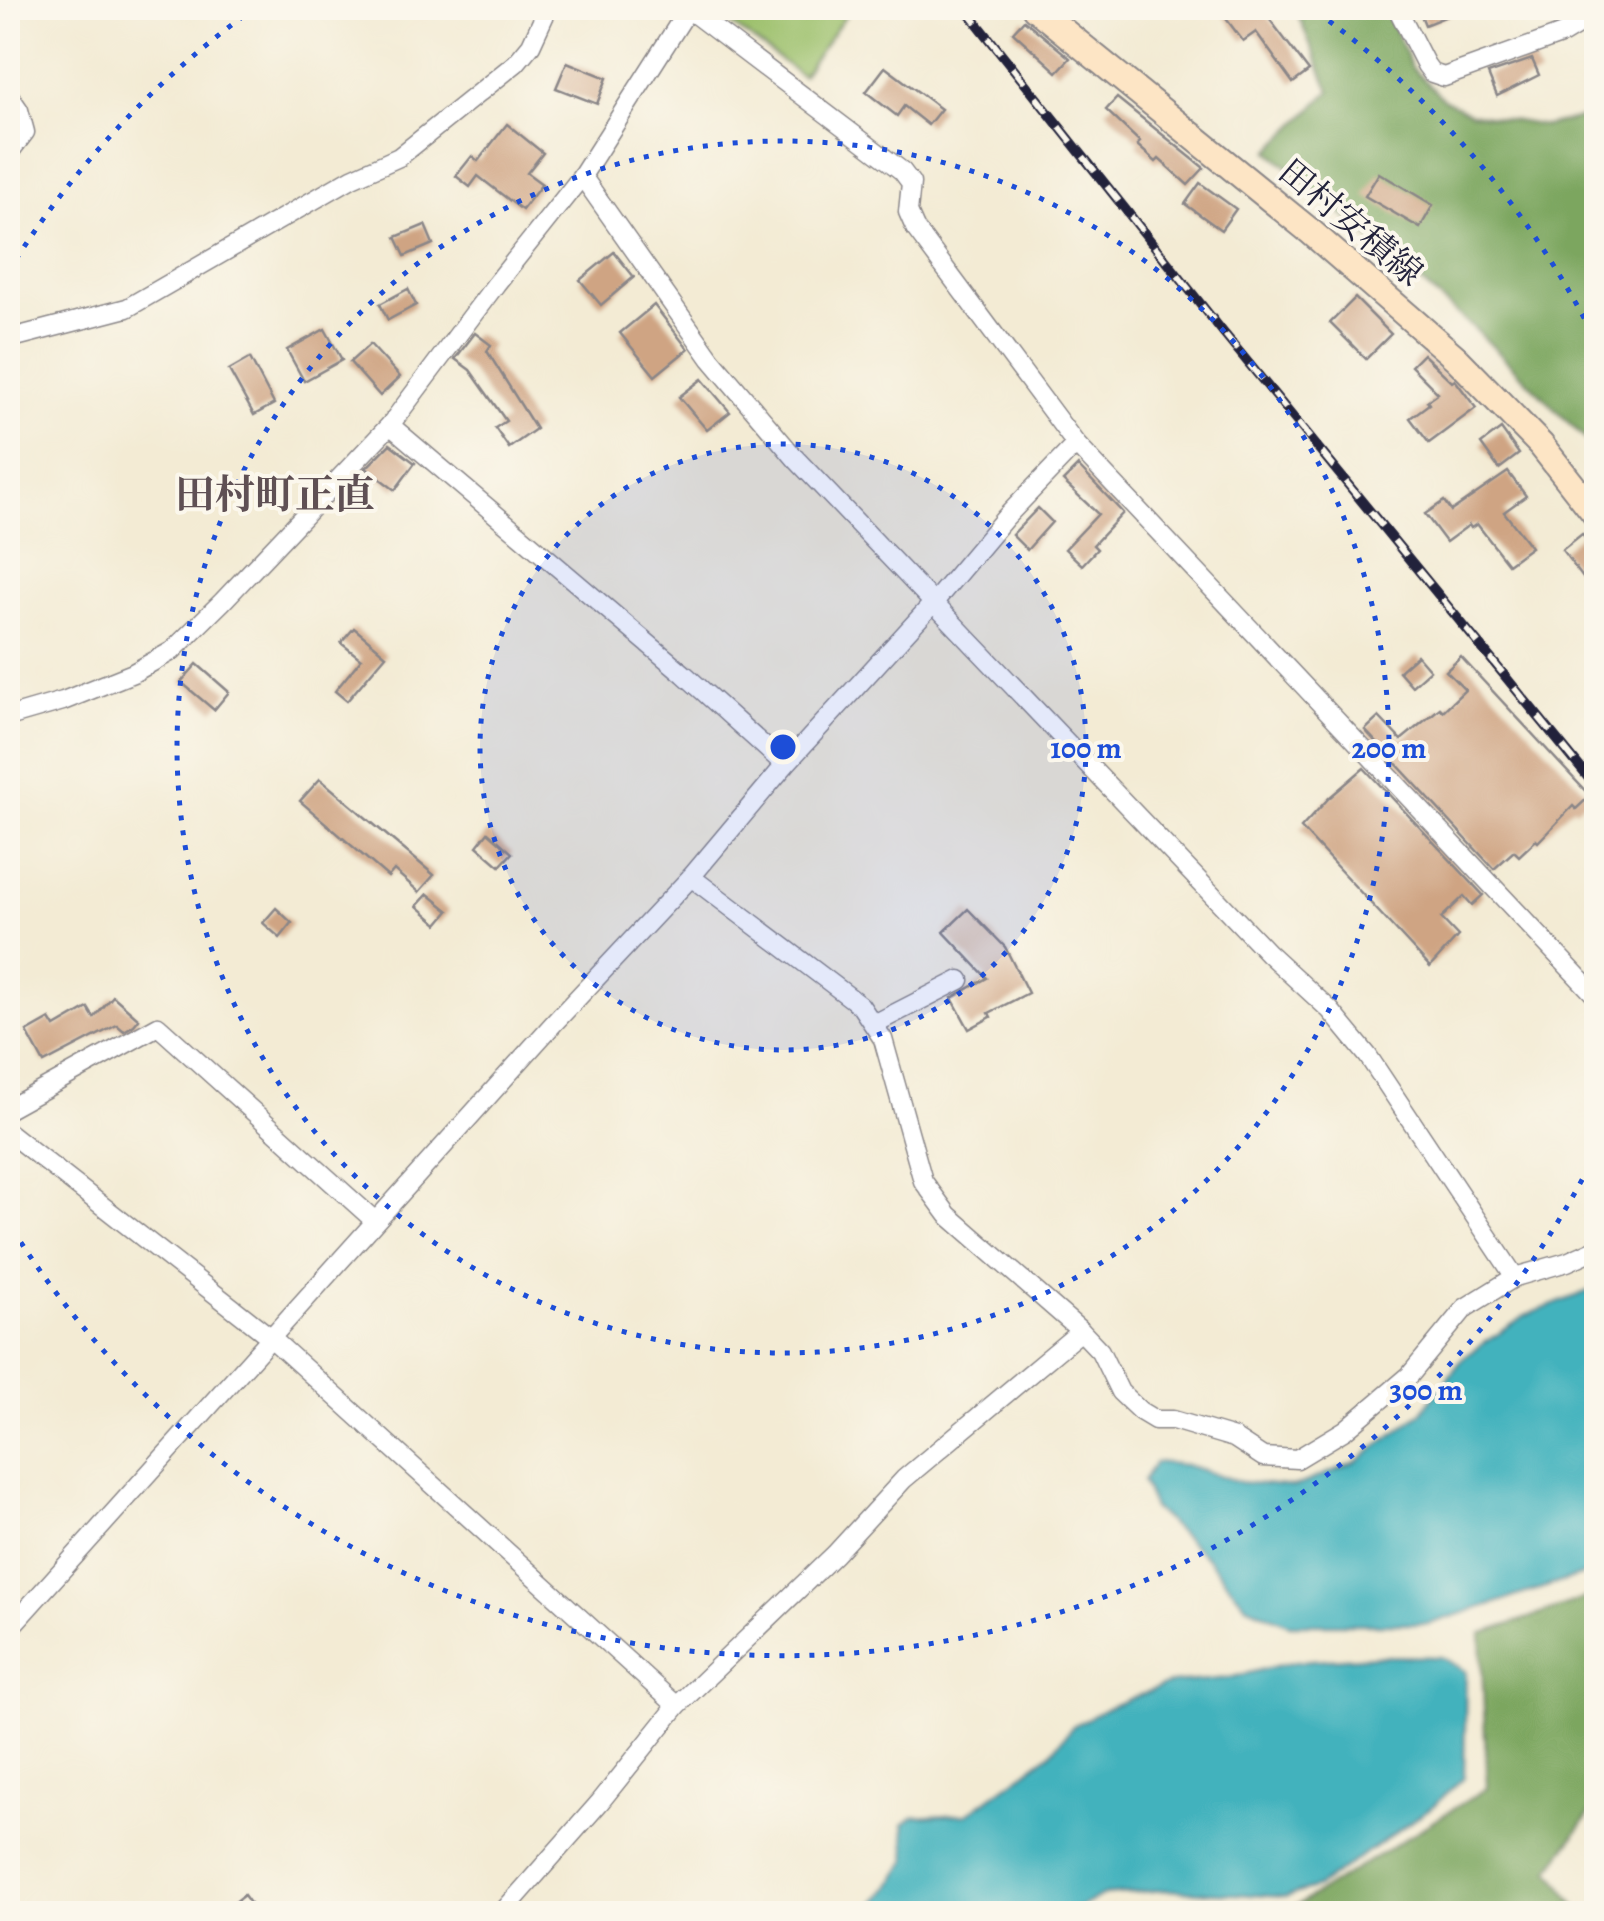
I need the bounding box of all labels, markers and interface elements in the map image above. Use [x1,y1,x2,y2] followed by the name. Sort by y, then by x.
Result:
[1269,147,1433,297] street label: 田村安積線
[175,467,375,522] district label: 田村町正直
[1050,728,1122,768] text: 100 m
[1351,728,1427,768] text: 200 m
[765,729,801,765] centre of rings
[1389,1370,1463,1410] text: 300 m

